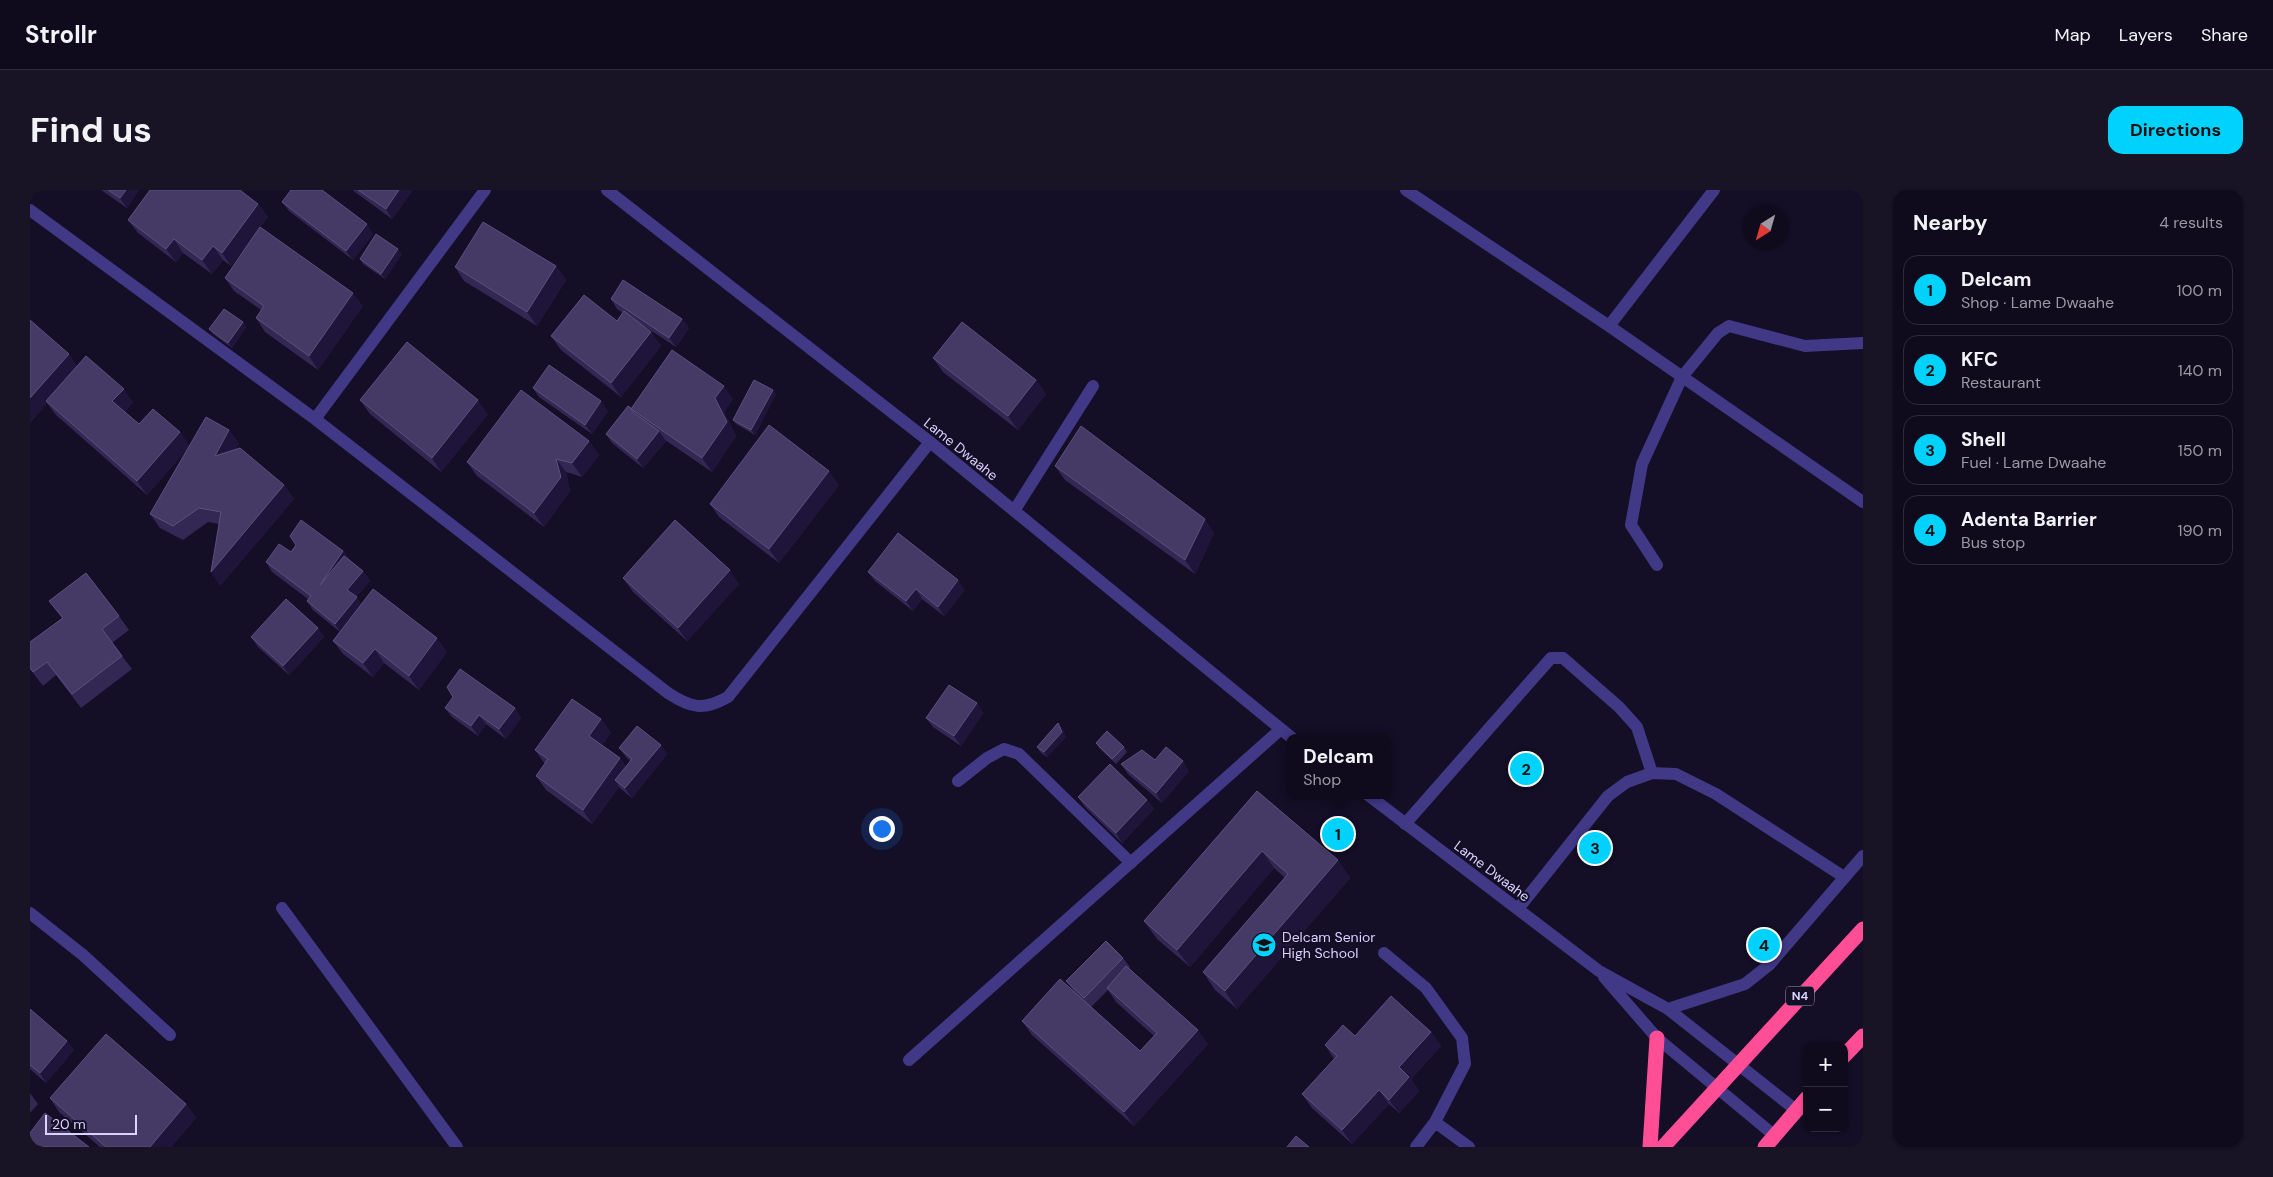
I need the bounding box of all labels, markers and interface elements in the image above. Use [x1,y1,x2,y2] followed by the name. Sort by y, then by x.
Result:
[25,19,97,50] text: Strollr
[2055,23,2091,47] text: Map
[2119,23,2173,47] text: Layers
[2201,23,2248,47] text: Share
[2108,106,2243,154] button: Directions
[30,107,152,153] text: Find us
[1743,205,1788,250] north arrow
[1913,209,1987,237] text: Nearby
[2159,212,2223,233] text: 4 results
[1961,267,2032,292] text: Delcam
[1927,280,1933,301] text: 1
[2177,280,2222,301] text: 100 m
[1961,292,2114,313] text: Shop · Lame Dwaahe
[1961,347,1998,372] text: KFC
[1925,360,1935,381] text: 2
[2178,360,2222,381] text: 140 m
[1961,372,2041,393] text: Restaurant
[920,414,1002,484] street label: Lame Dwaahe
[1961,427,2006,452] text: Shell
[1925,440,1935,461] text: 3
[2178,440,2222,461] text: 150 m
[1961,452,2106,473] text: Fuel · Lame Dwaahe
[1961,507,2097,532] text: Adenta Barrier
[1925,520,1935,541] text: 4
[2178,520,2222,541] text: 190 m
[1961,532,2025,553] text: Bus stop
[1286,734,1391,799] popup
[1303,744,1374,769] text: Delcam
[1510,750,1542,788] pin: 2
[1303,769,1341,790] text: Shop
[1322,815,1354,853] pin: 1
[869,816,895,842] your location
[1579,829,1611,867] pin: 3
[1450,837,1534,905] street label: Lame Dwaahe
[1748,926,1780,964] pin: 4
[1282,928,1375,962] place label: Delcam Senior High School
[1251,932,1277,958] school or university icon: Delcam Senior High School
[1786,986,1814,1006] road number: N4
[1803,1042,1848,1132] map controls
[1803,1042,1848,1087] button: +
[1803,1087,1848,1132] button: −
[45,1112,138,1135] scale bar
[52,1115,86,1133] text: 20 m

